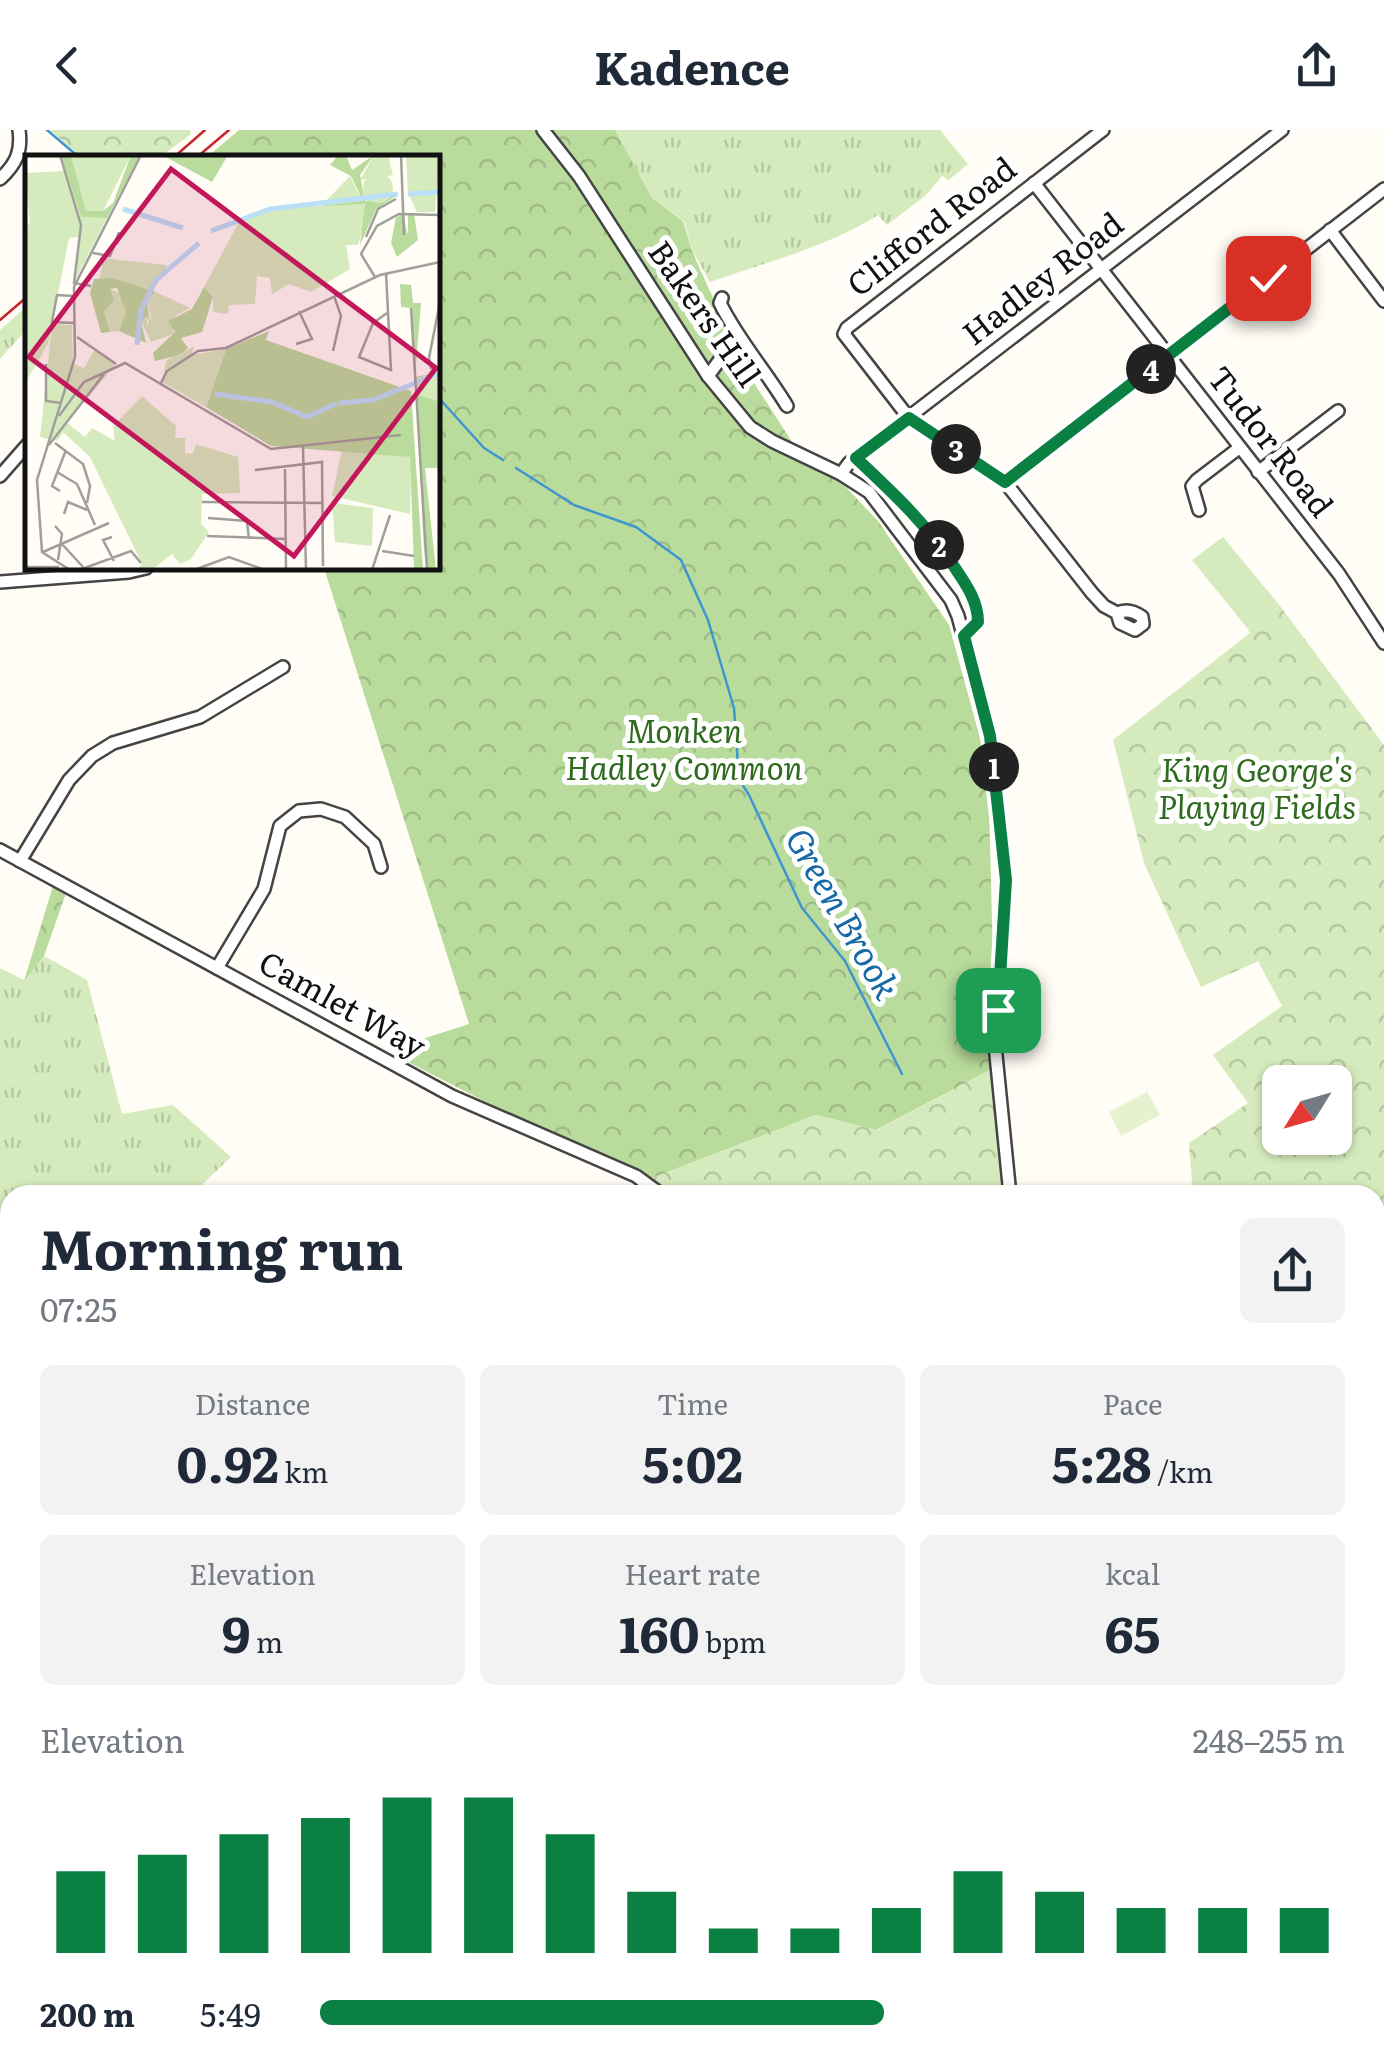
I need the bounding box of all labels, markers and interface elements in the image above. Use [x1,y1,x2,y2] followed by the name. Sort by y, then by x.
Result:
[594,32,790,99] text: Kadence
[40,38,95,93] icon: back
[1289,38,1344,93] icon: share
[835,143,1025,306] street label: Clifford Road
[25,155,440,570] inset map
[951,198,1132,355] street label: Hadley Road
[638,229,775,395] street label: Bakers Hill
[1226,236,1311,321] pin
[1241,251,1296,306] icon: check
[1126,344,1176,394] pin: 4
[1143,348,1159,390] text: 4
[1198,354,1347,526] street label: Tudor Road
[931,424,981,474] pin: 3
[948,428,964,470] text: 3
[914,520,964,570] pin: 2
[931,524,947,566] text: 2
[565,705,803,790] park label: Monken Hadley Common
[969,742,1019,792] pin: 1
[1158,744,1356,829] park label: King George's Playing Fields
[988,746,1000,788] text: 1
[774,817,915,1008] water label: Green Brook
[251,937,436,1068] street label: Camlet Way
[956,968,1041,1053] pin
[971,983,1026,1038] icon: arrive
[1262,1065,1352,1155] north arrow
[1262,1065,1352,1155] map controls
[40,1205,403,1287] text: Morning run
[1240,1218,1345,1323] button: share
[40,1284,117,1332] text: 07:25
[195,1382,310,1424] text: Distance
[657,1382,728,1424] text: Time
[1102,1382,1163,1424] text: Pace
[177,1424,279,1498] text: 0.92
[642,1424,743,1498] text: 5:02
[1052,1424,1152,1498] text: 5:28
[279,1450,328,1492] text: km
[1152,1450,1213,1492] text: /km
[189,1552,316,1594] text: Elevation
[625,1552,760,1594] text: Heart rate
[1105,1552,1160,1594] text: kcal
[222,1594,251,1668] text: 9
[619,1594,700,1668] text: 160
[1104,1594,1161,1668] text: 65
[251,1620,283,1662] text: m
[700,1620,766,1662] text: bpm
[40,1715,185,1763] text: Elevation
[1193,1715,1345,1763] text: 248–255 m
[40,1989,135,2037] text: 200 m
[200,1989,261,2037] text: 5:49

